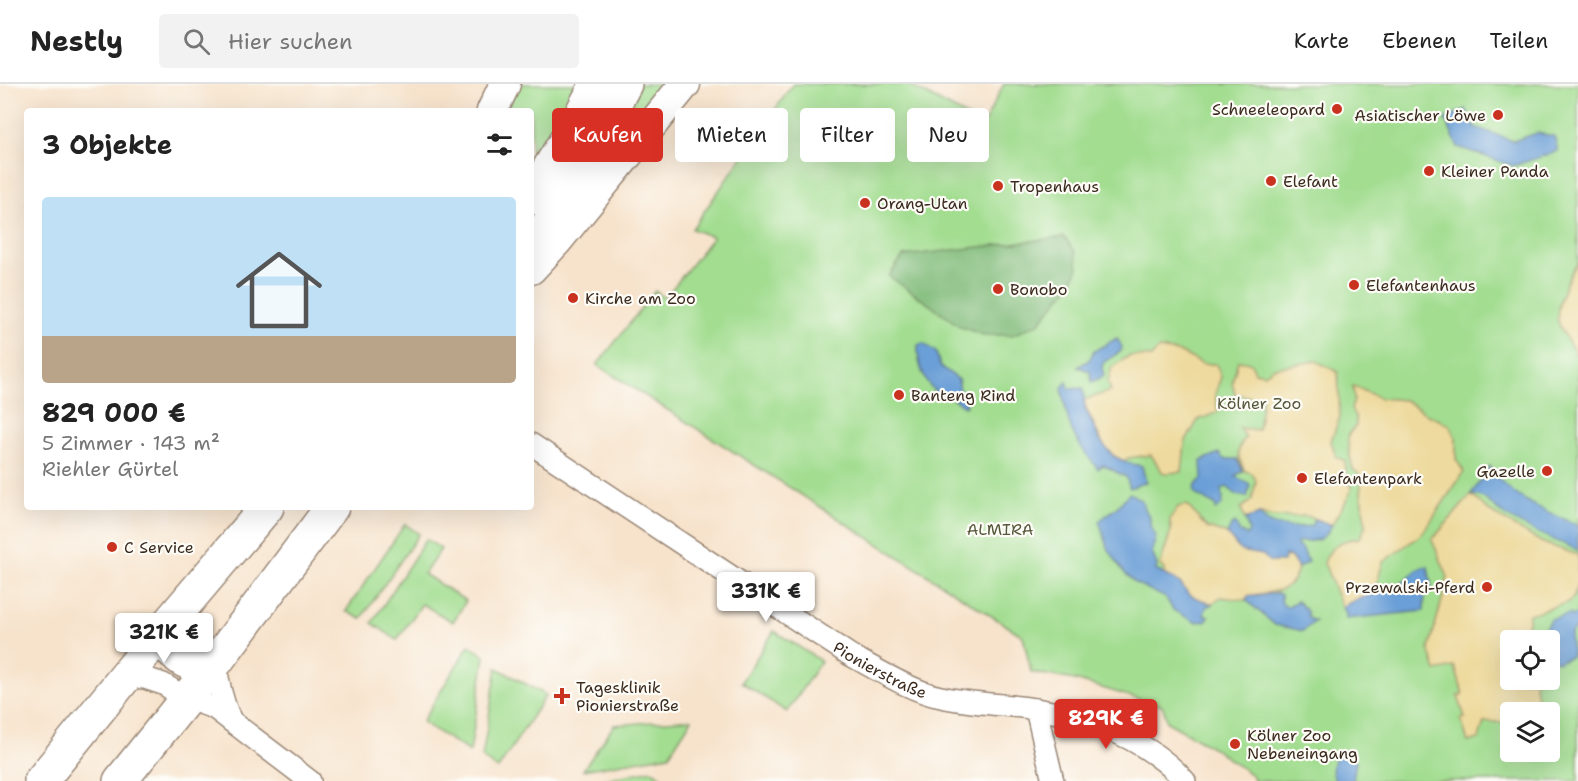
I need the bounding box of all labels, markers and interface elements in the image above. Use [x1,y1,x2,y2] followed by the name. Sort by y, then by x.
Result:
[159,14,579,68] search box
[30,22,123,60] text: Nestly
[180,25,213,58] icon: search
[228,27,353,56] text: Hier suchen
[1294,27,1349,55] text: Karte
[1382,27,1457,55] text: Ebenen
[1490,27,1548,55] text: Teilen
[1212,99,1325,120] place label: Schneeleopard
[1330,102,1344,116] marker: Schneeleopard
[1354,105,1486,126] place label: Asiatischer Löwe
[552,108,663,162] chip: Kaufen
[675,108,788,162] chip: Mieten
[800,108,895,162] chip: Filter
[907,108,989,162] chip: Neu
[1491,108,1505,122] marker: Asiatischer Löwe
[42,127,172,162] text: 3 Objekte
[483,128,516,161] icon: filters
[1441,161,1549,182] place label: Kleiner Panda
[1422,164,1436,178] marker: Kleiner Panda
[1283,171,1338,192] place label: Elefant
[1264,174,1278,188] marker: Elefant
[1010,176,1099,197] place label: Tropenhaus
[991,179,1005,193] marker: Tropenhaus
[877,193,968,214] place label: Orang-Utan
[858,196,872,210] marker: Orang-Utan
[225,236,333,344] icon: home
[1366,275,1476,296] place label: Elefantenhaus
[1347,278,1361,292] marker: Elefantenhaus
[1010,279,1067,300] place label: Bonobo
[991,282,1005,296] marker: Bonobo
[585,288,696,309] place label: Kirche am Zoo
[566,291,580,305] marker: Kirche am Zoo
[911,385,1015,406] place label: Banteng Rind
[892,388,906,402] marker: Banteng Rind
[1217,393,1301,414] park label: Kölner Zoo
[42,395,186,430] text: 829 000 €
[42,430,220,456] text: 5 Zimmer · 143 m²
[42,456,178,482] text: Riehler Gürtel
[1476,461,1535,482] place label: Gazelle
[1540,464,1554,478] marker: Gazelle
[1314,468,1422,489] place label: Elefantenpark
[1295,471,1309,485] marker: Elefantenpark
[967,519,1033,540] park label: ALMIRA
[124,537,194,558] place label: C Service
[105,540,119,554] marker: C Service
[717,572,815,623] pin: 331K €
[1345,577,1475,598] place label: Przewalski-Pferd
[731,578,801,604] text: 331K €
[1480,580,1494,594] marker: Przewalski-Pferd
[115,613,213,664] pin: 321K €
[129,619,199,645] text: 321K €
[1500,630,1560,762] map controls
[1500,630,1560,690] button: locate
[829,637,930,703] street label: Pionierstraße
[576,677,679,716] place label: Tagesklinik Pionierstraße
[553,687,571,705] marker: Tagesklinik Pionierstraße
[1057,699,1155,750] pin: 829K €
[1500,702,1560,762] button: layers
[1068,705,1144,731] text: 829K €
[1247,725,1358,764] place label: Kölner Zoo Nebeneingang
[1228,737,1242,751] marker: Kölner Zoo Nebeneingang

